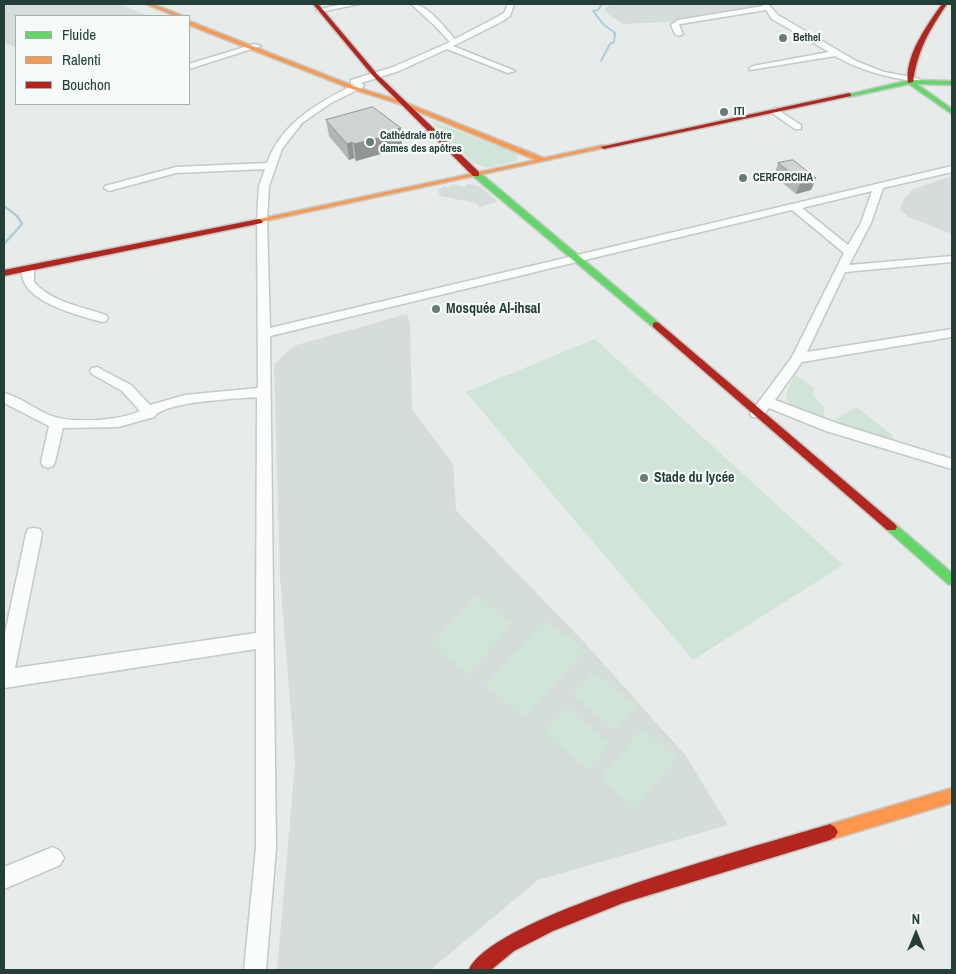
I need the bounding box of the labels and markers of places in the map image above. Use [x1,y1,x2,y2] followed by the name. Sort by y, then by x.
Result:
[793,31,821,45] place label: Bethel
[777,32,789,44] marker: Bethel
[734,105,745,119] place label: ITI
[718,106,730,118] marker: ITI
[380,129,462,155] place label: Cathédrale nôtre dames des apôtres
[364,136,376,148] marker: Cathédrale nôtre dames des apôtres
[753,171,813,185] place label: CERFORCIHA
[737,172,749,184] marker: CERFORCIHA
[446,301,540,317] place label: Mosquée Al-ihsaI
[430,303,442,315] marker: Mosquée Al-ihsaI
[654,470,734,486] place label: Stade du lycée
[638,472,650,484] marker: Stade du lycée

